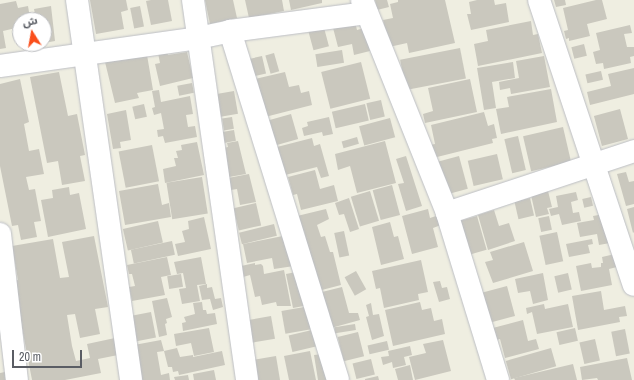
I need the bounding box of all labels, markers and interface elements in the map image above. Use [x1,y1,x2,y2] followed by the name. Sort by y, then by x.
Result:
[12,12,52,52] north arrow
[21,13,39,30] text: ش
[14,342,84,368] scale bar
[19,349,41,365] text: 20 m

